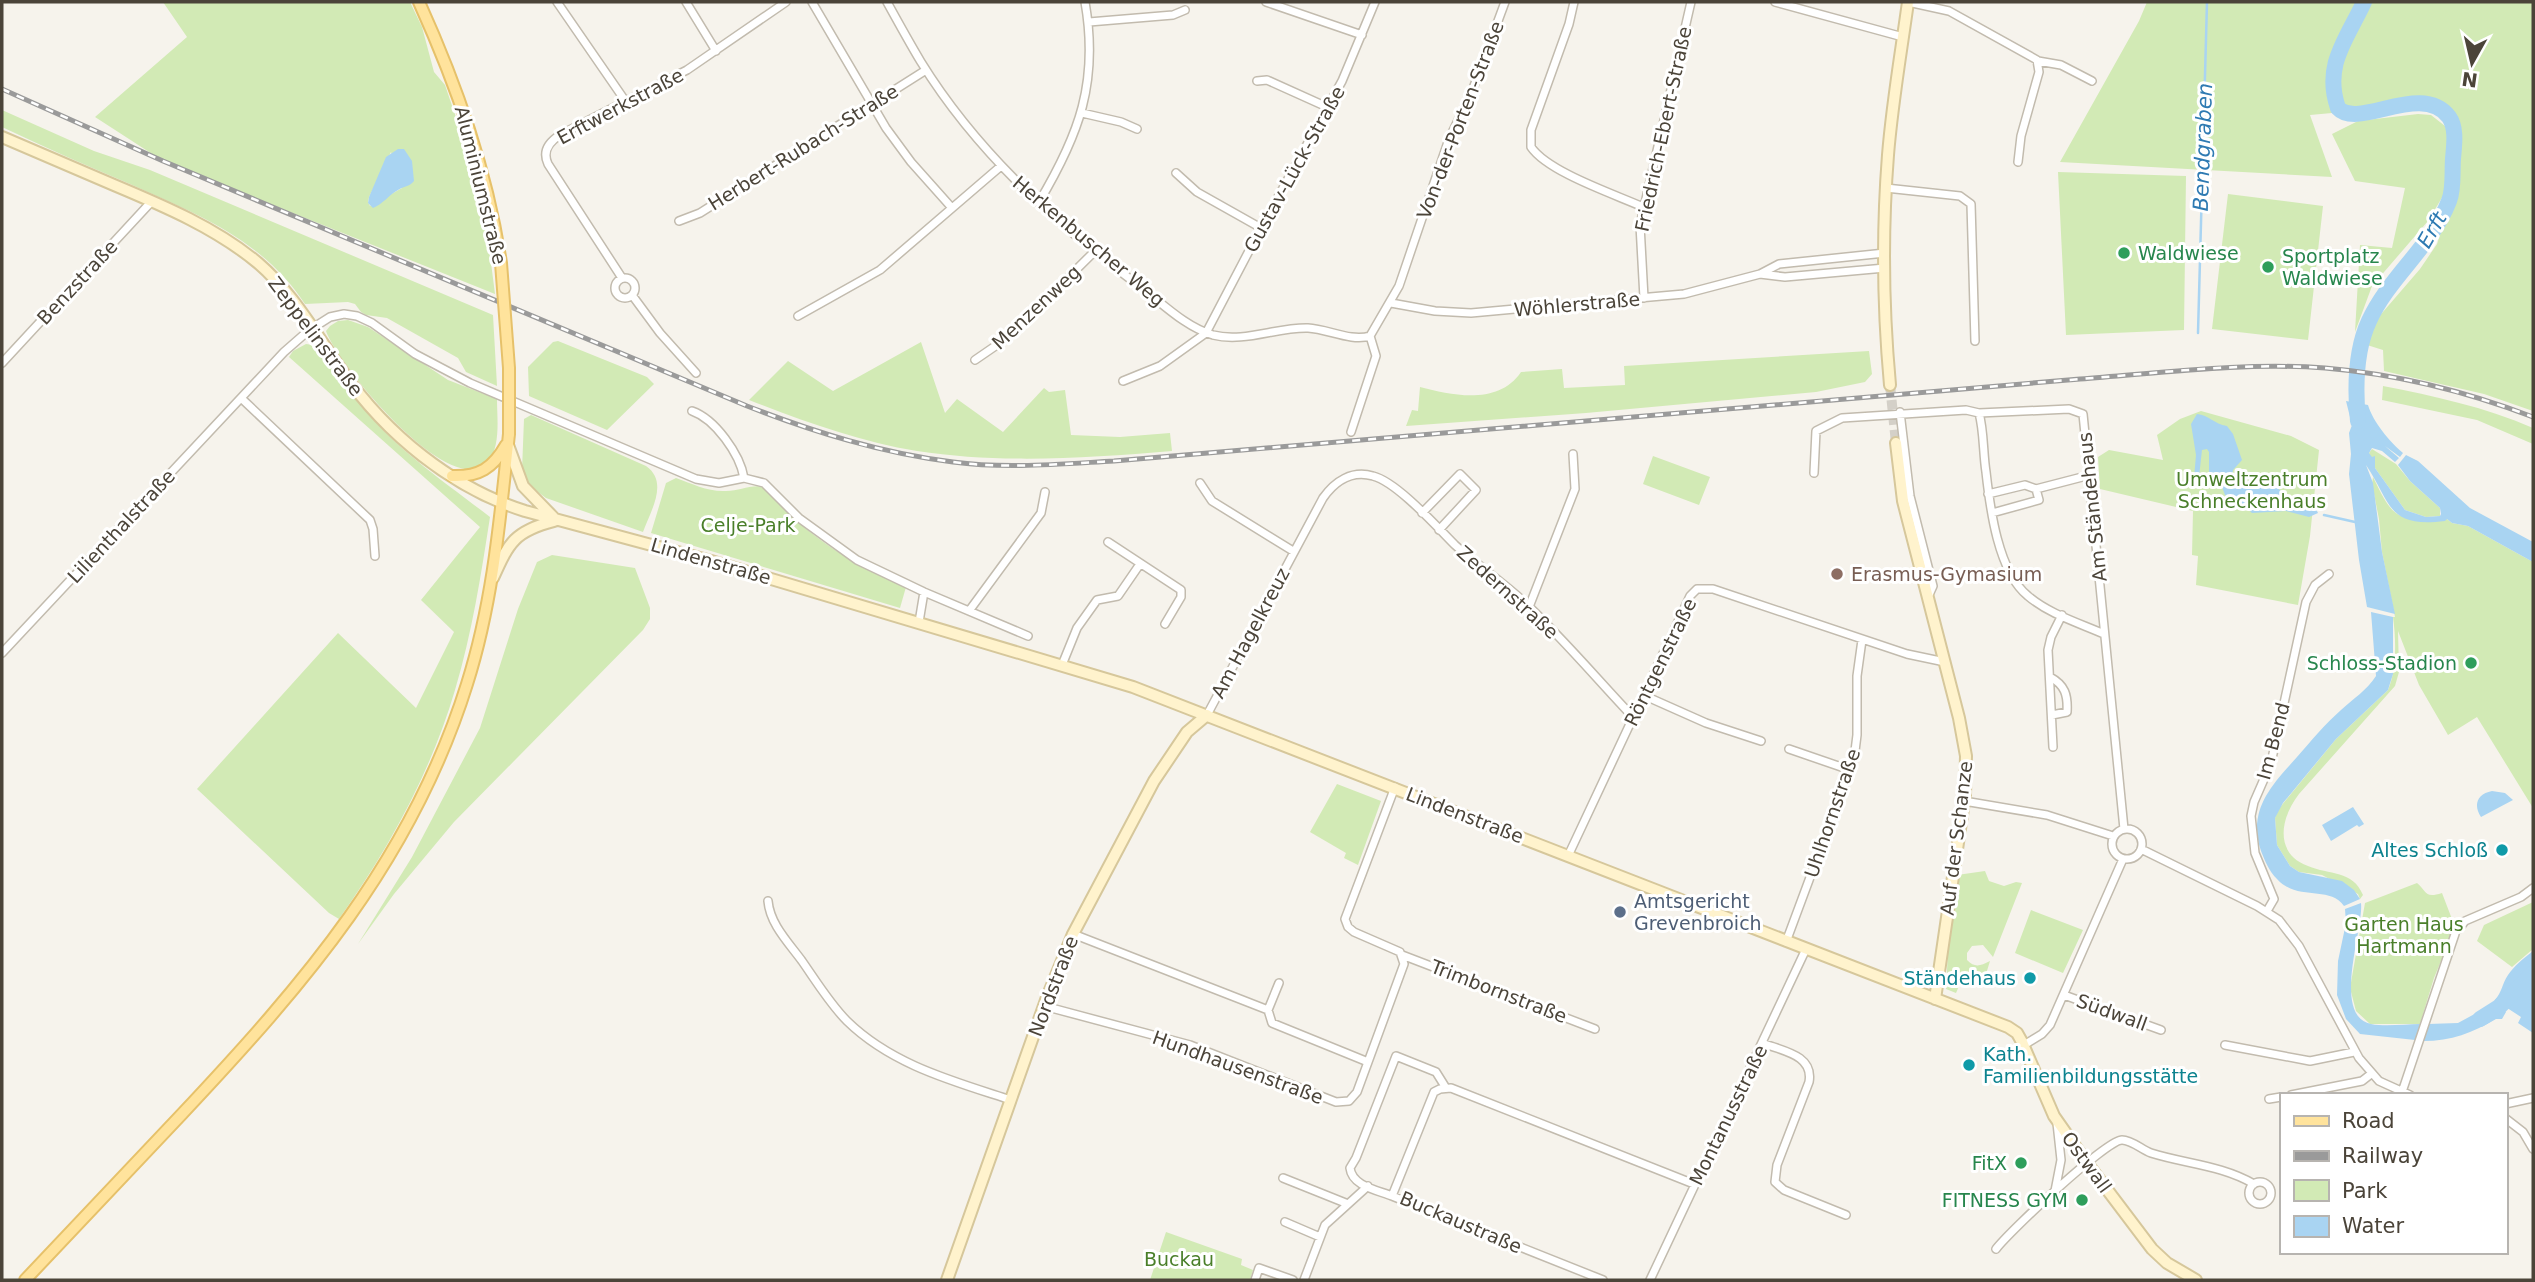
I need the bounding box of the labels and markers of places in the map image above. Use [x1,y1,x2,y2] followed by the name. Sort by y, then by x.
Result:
[2138,242,2239,264] place label: Waldwiese
[2116,245,2132,261] marker: Waldwiese
[2282,245,2383,289] place label: Sportplatz Waldwiese
[2260,259,2276,275] marker: Sportplatz Waldwiese
[1851,563,2042,585] place label: Erasmus-Gymasium
[1829,566,1845,582] marker: Erasmus-Gymasium
[2307,652,2457,674] place label: Schloss-Stadion
[2463,655,2479,671] marker: Schloss-Stadion
[2371,839,2488,861] place label: Altes Schloß
[2494,842,2510,858] marker: Altes Schloß
[1634,890,1762,934] place label: Amtsgericht Grevenbroich
[1612,904,1628,920] marker: Amtsgericht Grevenbroich
[1903,967,2016,989] place label: Ständehaus
[2022,970,2038,986] marker: Ständehaus
[1983,1043,2198,1087] place label: Kath. Familienbildungsstätte
[1961,1057,1977,1073] marker: Kath. Familienbildungsstätte
[1972,1152,2007,1174] place label: FitX
[2013,1155,2029,1171] marker: FitX
[1942,1189,2068,1211] place label: FITNESS GYM
[2074,1192,2090,1208] marker: FITNESS GYM

